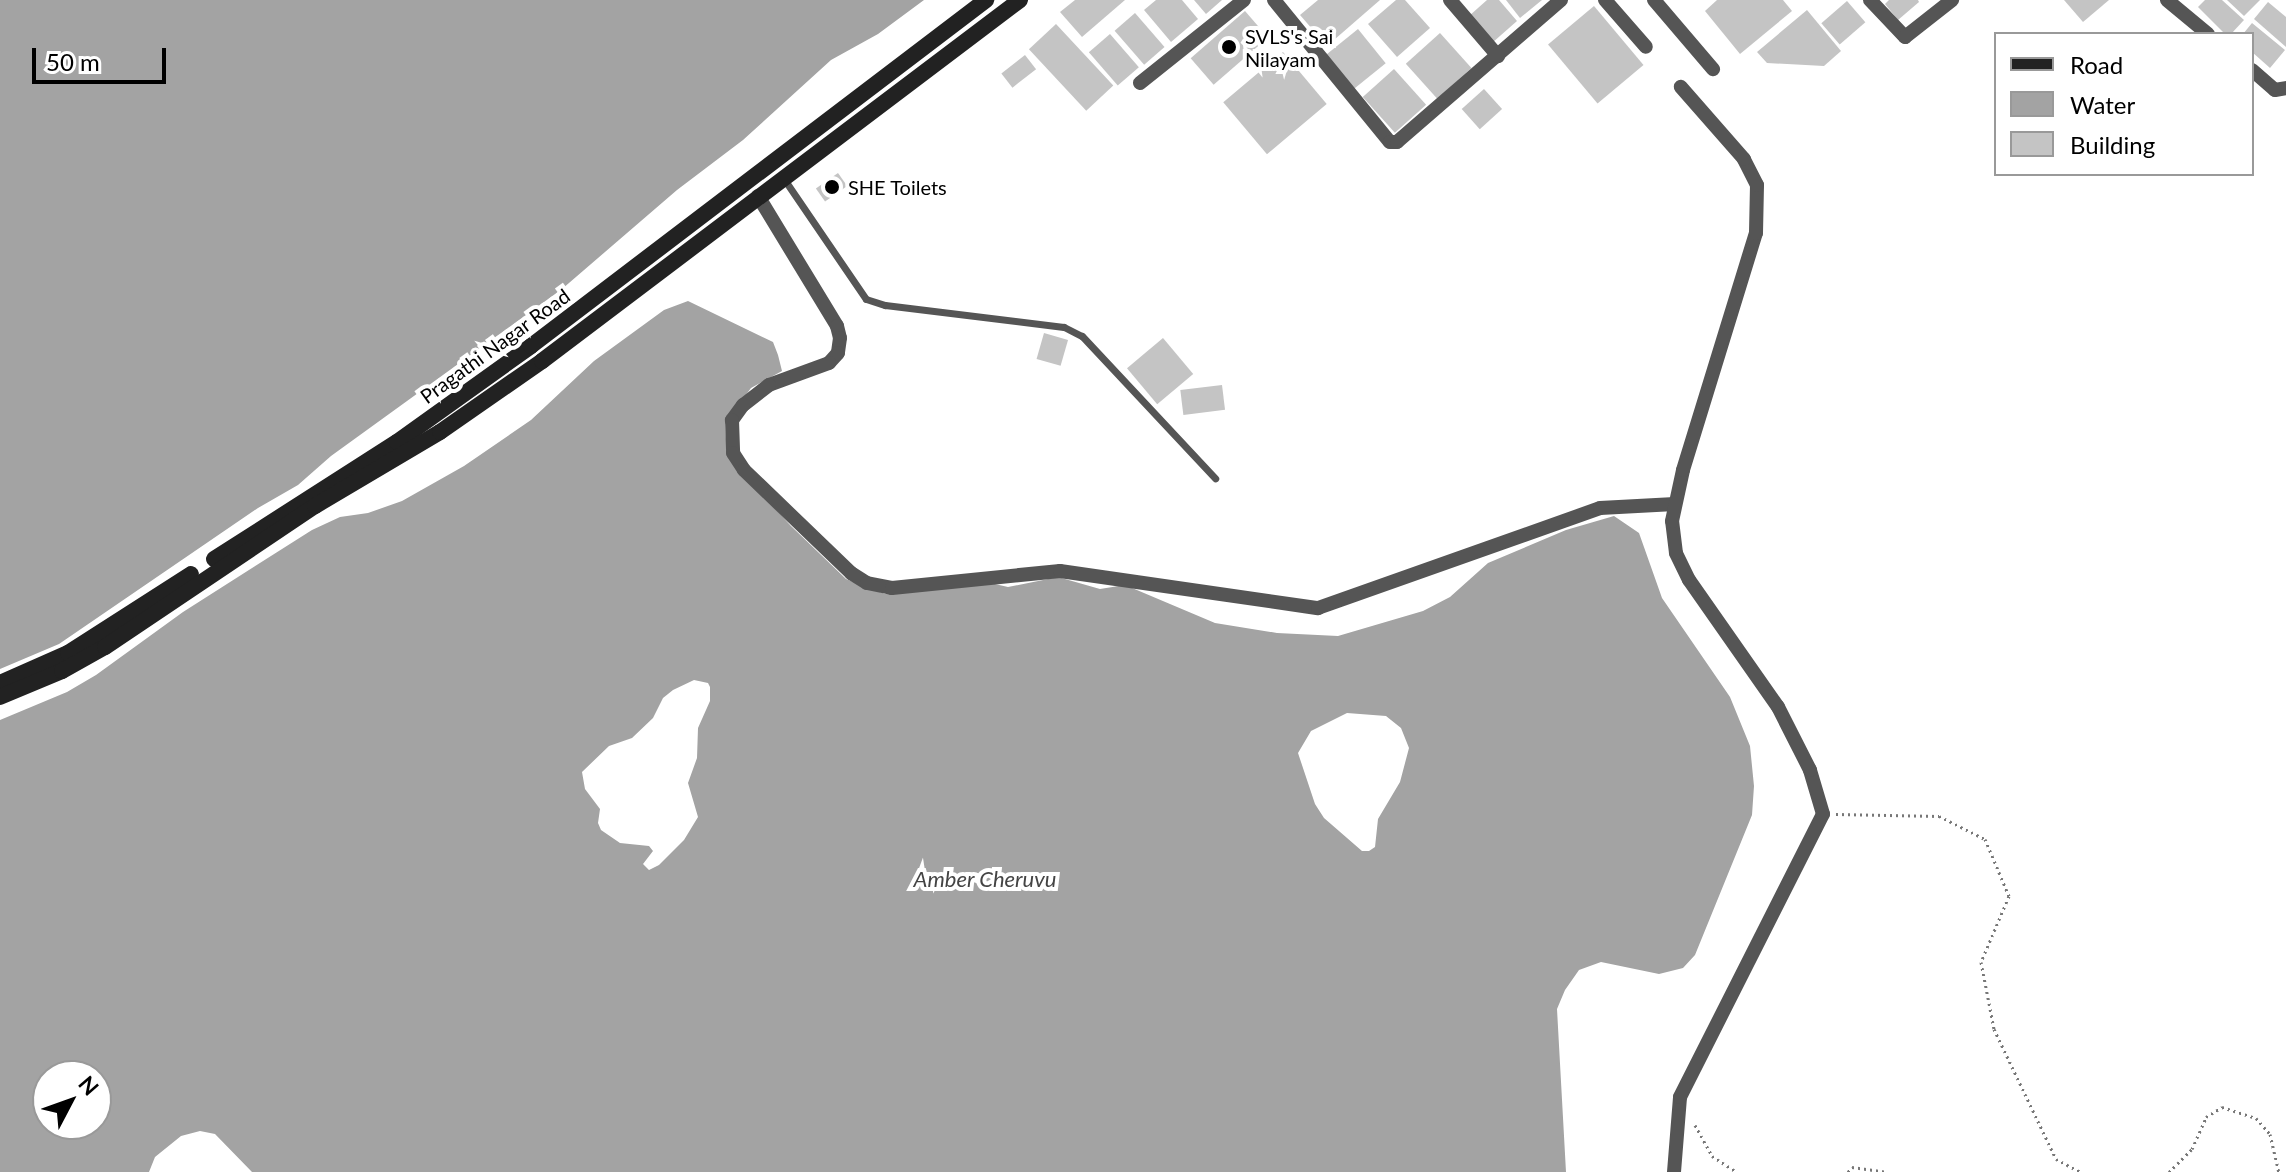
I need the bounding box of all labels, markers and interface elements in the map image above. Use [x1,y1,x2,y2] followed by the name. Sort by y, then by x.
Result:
[1245,24,1333,71] place label: SVLS's Sai Nilayam
[36,32,170,82] scale bar
[1994,32,2254,176] legend
[1220,38,1238,56] marker: SVLS's Sai Nilayam
[46,47,100,76] text: 50 m
[2070,50,2123,79] text: Road
[2070,90,2135,119] text: Water
[2070,130,2155,159] text: Building
[848,175,947,199] place label: SHE Toilets
[823,178,841,196] marker: SHE Toilets
[415,284,575,408] street label: Pragathi Nagar Road
[913,866,1057,892] water label: Amber Cheruvu
[32,1060,112,1140] north arrow
[73,1070,105,1100] text: N

